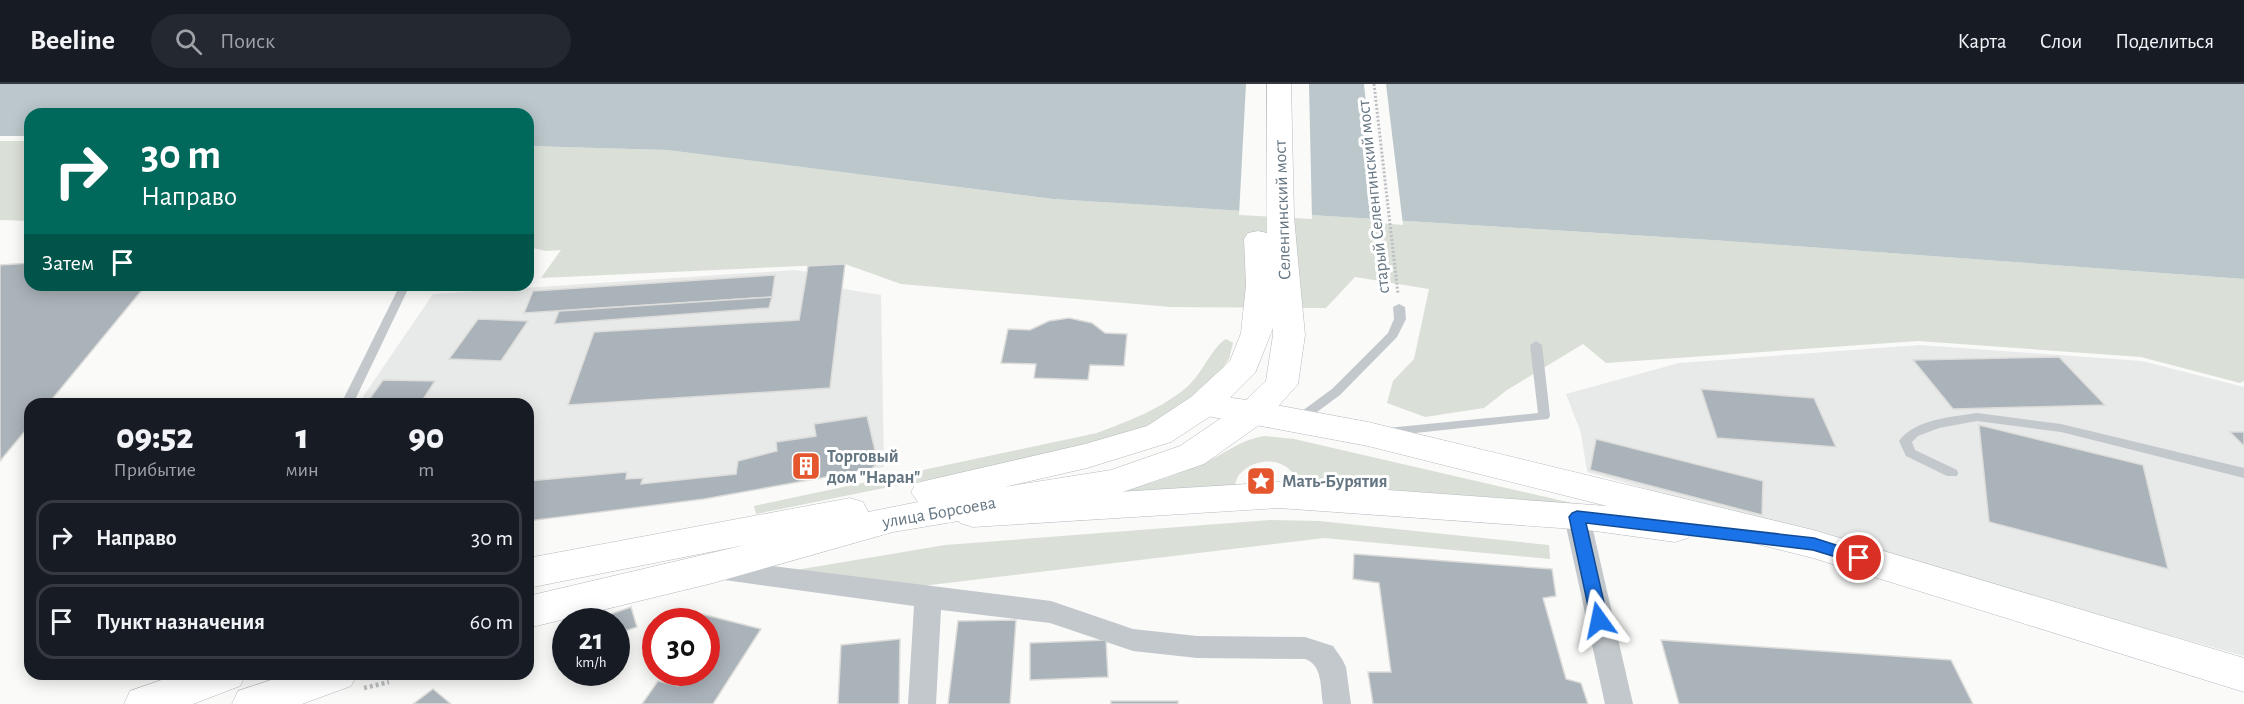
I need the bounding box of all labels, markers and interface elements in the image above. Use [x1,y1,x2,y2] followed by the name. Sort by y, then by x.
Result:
[151,14,571,68] search box
[172,25,205,58] icon: search
[30,27,115,55] text: Beeline
[220,30,275,52] text: Поиск
[1957,31,2007,52] text: Карта
[2040,31,2082,52] text: Слои
[2115,31,2214,52] text: Поделиться
[1355,99,1393,295] street label: старый Селенгинский мост
[42,132,120,210] icon: right
[141,134,221,176] text: 30 m
[1272,139,1294,280] street label: Селенгинский мост
[141,183,237,210] text: Направо
[106,246,139,279] icon: arrive
[42,252,94,274] text: Затем
[116,419,193,455] text: 09:52
[295,419,309,455] text: 1
[408,419,444,455] text: 90
[827,448,920,487] place label: Торговый дом "Наран"
[790,450,822,482] building icon: Торговый дом "Наран"
[114,460,196,480] text: Прибытие
[285,460,319,480] text: мин
[418,460,434,480] text: m
[1245,465,1277,497] place icon: Мать-Бурятия
[1282,473,1388,491] place label: Мать-Бурятия
[880,494,997,532] street label: улица Борсоева
[45,521,78,554] icon: right
[96,527,177,549] text: Направо
[471,527,513,549] text: 30 m
[1833,532,1884,583] pin
[1842,541,1875,574] icon: arrive
[1567,588,1631,652] position arrow
[45,605,78,638] icon: arrive
[642,608,720,686] speed limit sign: 30
[96,611,265,633] text: Пункт назначения
[470,611,513,633] text: 60 m
[579,625,603,655] text: 21
[576,655,606,670] text: km/h

